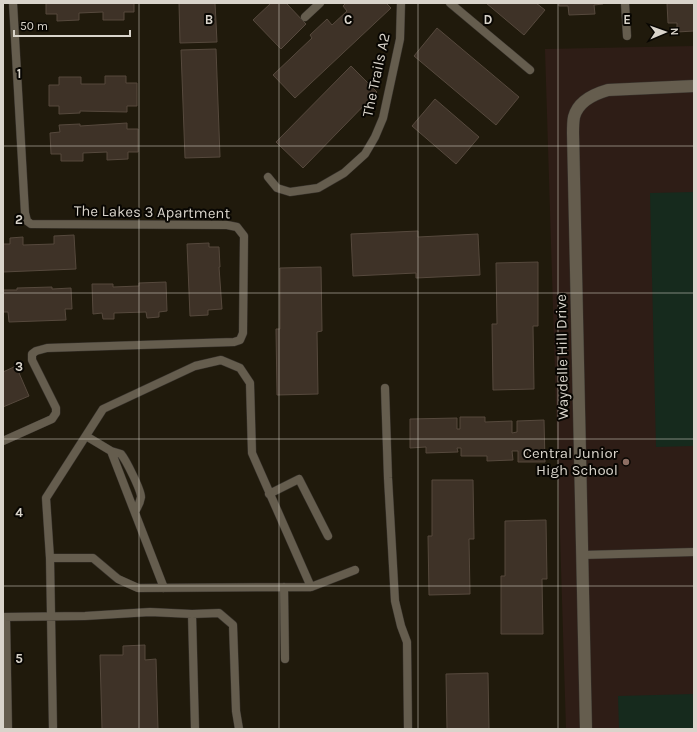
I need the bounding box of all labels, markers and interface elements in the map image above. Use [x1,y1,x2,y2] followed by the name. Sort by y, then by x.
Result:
[14,12,130,38] scale bar
[205,12,213,27] text: B
[344,12,352,27] text: C
[484,12,493,27] text: D
[623,12,631,27] text: E
[645,12,685,52] north arrow
[20,19,48,33] text: 50 m
[668,27,681,36] text: N
[358,31,394,119] street label: The Trails A2
[17,66,21,81] text: 1
[74,202,231,222] street label: The Lakes 3 Apartment
[15,212,23,227] text: 2
[552,294,572,420] street label: Waydelle Hill Drive
[15,359,23,374] text: 3
[523,444,619,479] place label: Central Junior High School
[621,457,631,467] marker: Central Junior High School
[15,505,23,520] text: 4
[15,651,23,666] text: 5

